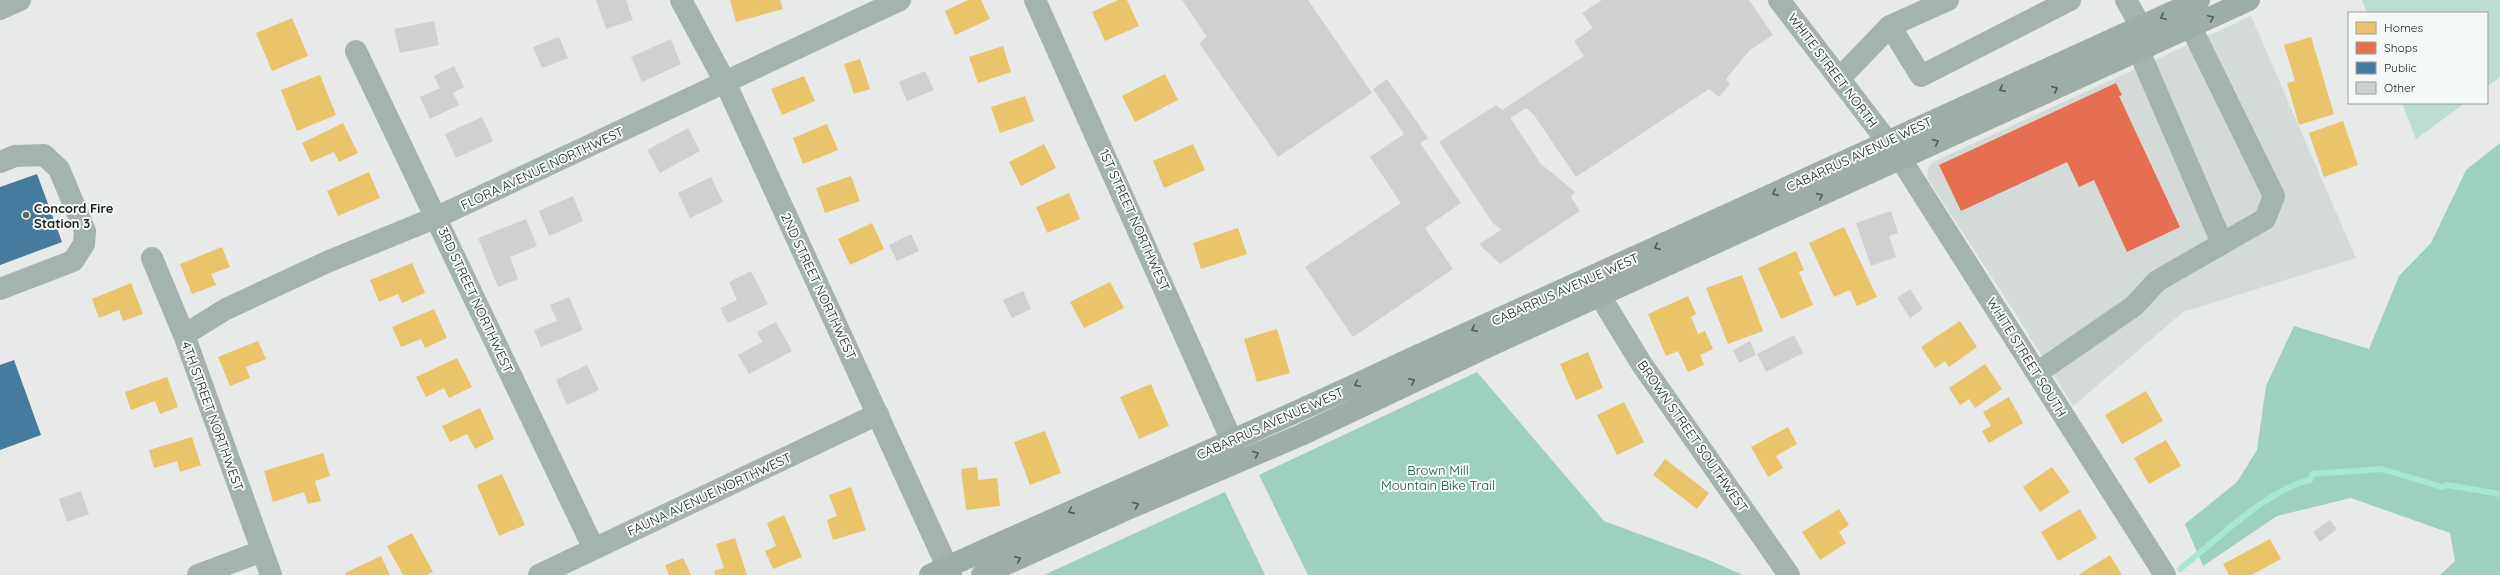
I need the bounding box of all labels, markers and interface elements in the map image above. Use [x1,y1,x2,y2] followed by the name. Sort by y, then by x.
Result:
[1785,10,1881,130] street label: WHITE STREET NORTH
[2160,12,2168,20] one-way arrow
[2348,12,2488,104] legend
[2207,15,2215,23] one-way arrow
[2384,20,2424,35] text: Homes
[2384,40,2418,55] text: Shops
[2384,60,2417,75] text: Public
[2384,80,2416,95] text: Other
[1999,84,2007,92] one-way arrow
[2050,86,2058,94] one-way arrow
[1784,113,1935,195] street label: CABARRUS AVENUE WEST
[458,123,626,213] street label: FLORA AVENUE NORTHWEST
[1932,139,1939,147] one-way arrow
[1096,146,1174,294] street label: 1ST STREET NORTHWEST
[1771,188,1779,196] one-way arrow
[1816,193,1823,201] one-way arrow
[34,200,114,231] place label: Concord Fire Station 3
[21,210,31,220] marker: Concord Fire Station 3
[778,210,860,362] street label: 2ND STREET NORTHWEST
[435,225,517,375] street label: 3RD STREET NORTHWEST
[1653,242,1661,250] one-way arrow
[1489,249,1641,329] street label: CABARRUS AVENUE WEST
[1984,294,2070,420] street label: WHITE STREET SOUTH
[1471,325,1478,333] one-way arrow
[178,339,248,493] street label: 4TH STREET NORTHWEST
[1634,357,1752,515] street label: BROWN STREET SOUTHWEST
[1407,378,1415,386] one-way arrow
[1353,379,1361,387] one-way arrow
[1194,383,1346,463] street label: CABARRUS AVENUE WEST
[624,449,794,539] street label: FAUNA AVENUE NORTHWEST
[1252,451,1259,459] one-way arrow
[1381,462,1495,493] park label: Brown Mill Mountain Bike Trail
[1132,502,1140,510] one-way arrow
[1068,506,1075,514] one-way arrow
[1013,556,1021,564] one-way arrow

